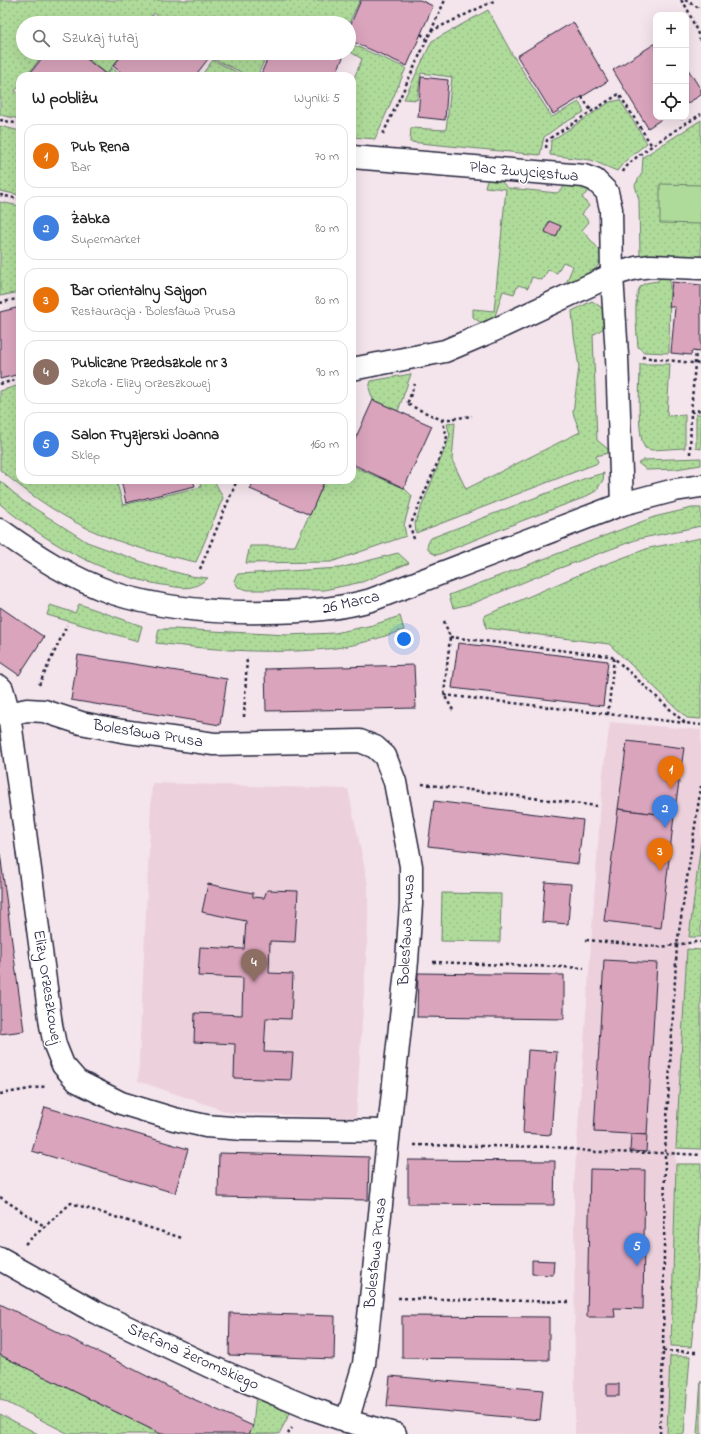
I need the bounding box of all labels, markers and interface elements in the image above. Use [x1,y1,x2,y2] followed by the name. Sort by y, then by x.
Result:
[653,12,689,120] map controls
[653,12,689,48] button: +
[16,16,356,60] search box
[30,27,52,49] icon: search
[62,27,138,49] text: Szukaj tutaj
[653,48,689,84] button: −
[653,84,689,120] button: locate
[32,86,98,111] text: W pobliżu
[294,89,340,108] text: Wyniki: 5
[71,136,130,158] text: Pub Rena
[44,147,48,166] text: 1
[315,147,339,166] text: 70 m
[468,155,580,189] street label: Plac Zwycięstwa
[71,158,91,177] text: Bar
[71,208,110,230] text: Żabka
[43,219,49,238] text: 2
[315,219,339,238] text: 80 m
[71,230,141,249] text: Supermarket
[71,280,207,302] text: Bar Orientalny Sajgon
[43,291,49,310] text: 3
[315,291,339,310] text: 80 m
[71,302,235,321] text: Restauracja · Bolesława Prusa
[71,352,228,374] text: Publiczne Przedszkole nr 3
[43,363,49,382] text: 4
[316,363,339,382] text: 90 m
[71,374,210,393] text: Szkoła · Elizy Orzeszkowej
[71,424,219,446] text: Salon Fryzjerski Joanna
[42,435,50,454] text: 5
[310,435,339,454] text: 160 m
[71,446,100,465] text: Sklep
[320,585,382,621] street label: 26 Marca
[394,629,414,649] your location
[90,713,205,755] street label: Bolesława Prusa
[658,756,684,789] pin: 1
[652,795,678,828] pin: 2
[647,838,673,871] pin: 3
[392,874,422,987] street label: Bolesława Prusa
[26,928,68,1047] street label: Elizy Orzeszkowej
[241,949,267,982] pin: 4
[358,1196,394,1311] street label: Bolesława Prusa
[624,1233,650,1266] pin: 5
[123,1317,263,1397] street label: Stefana Żeromskiego

